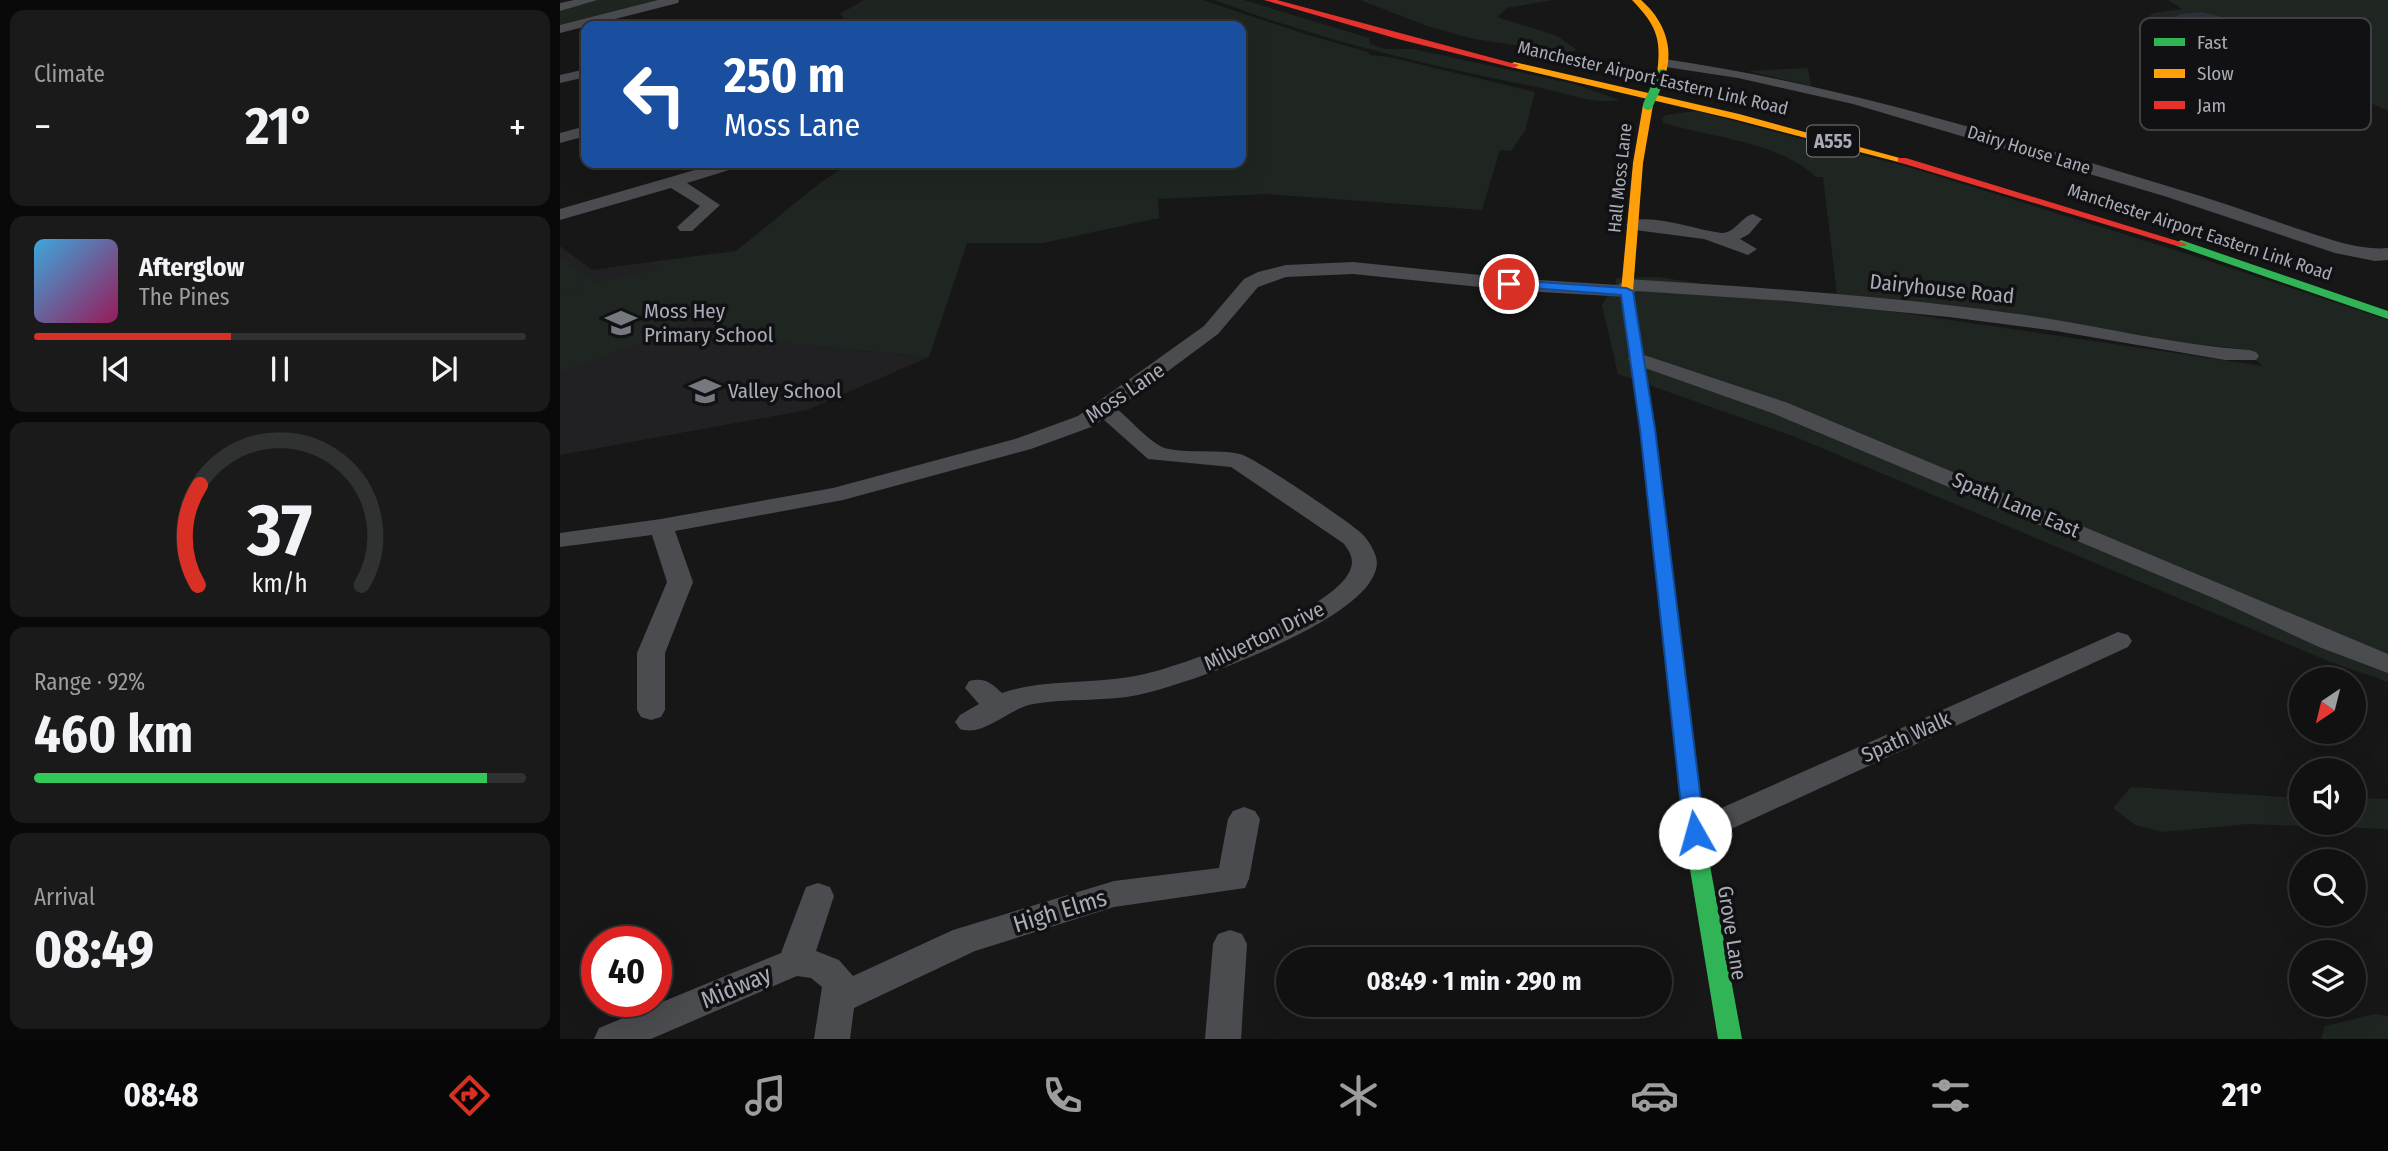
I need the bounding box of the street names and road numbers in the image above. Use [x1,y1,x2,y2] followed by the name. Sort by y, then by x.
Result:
[1516,36,1790,120] street label: Manchester Airport Eastern Link Road
[1965,121,2093,179] street label: Dairy House Lane
[1603,122,1637,234] street label: Hall Moss Lane
[1807,125,1859,156] road number: A555
[2065,179,2335,285] street label: Manchester Airport Eastern Link Road
[1868,268,2016,310] street label: Dairyhouse Road
[1081,357,1169,429] street label: Moss Lane
[1948,466,2084,544] street label: Spath Lane East
[1200,596,1328,676] street label: Milverton Drive
[1857,706,1955,768] street label: Spath Walk
[1010,884,1110,938] street label: High Elms
[1712,884,1752,982] street label: Grove Lane
[697,960,776,1014] street label: Midway

